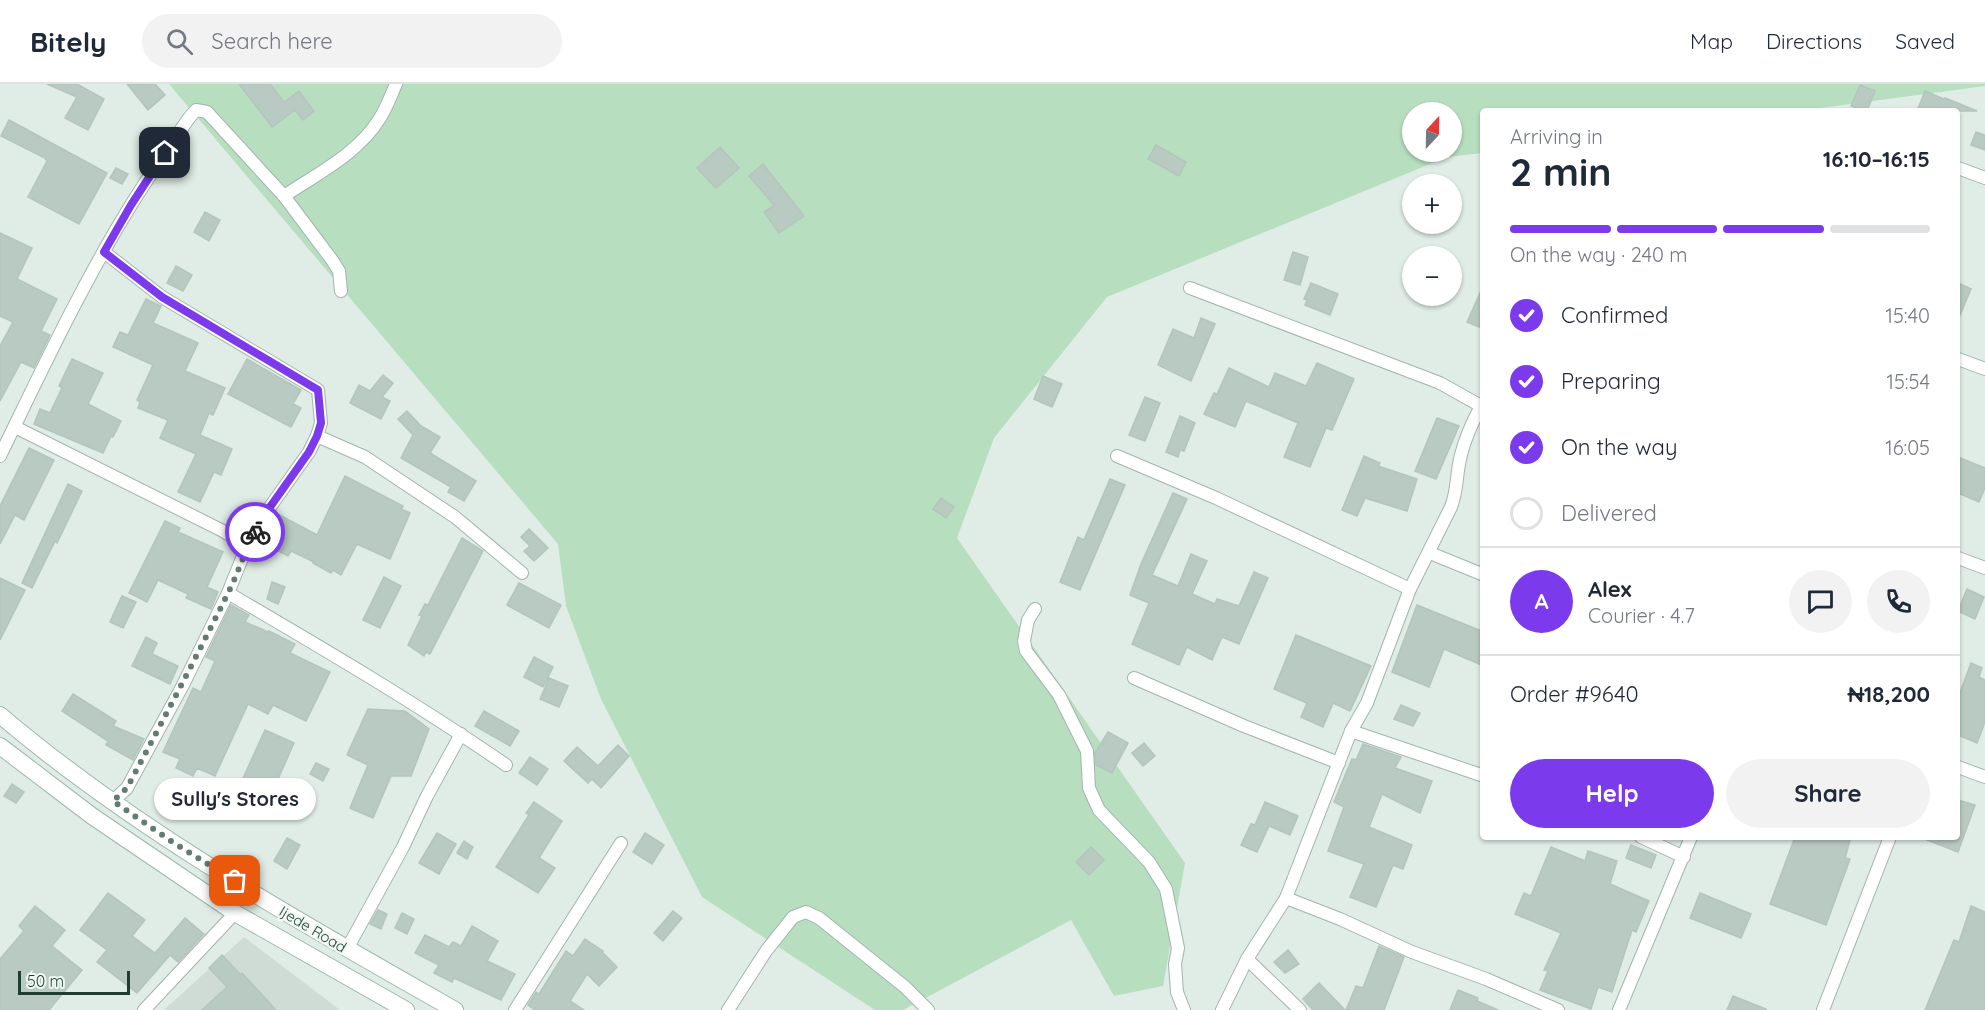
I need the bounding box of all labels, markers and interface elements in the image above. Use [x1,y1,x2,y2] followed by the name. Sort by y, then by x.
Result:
[142,14,562,68] search box
[30,24,106,59] text: Bitely
[163,25,196,58] icon: search
[211,27,333,55] text: Search here
[1690,28,1733,54] text: Map
[1766,28,1862,54] text: Directions
[1895,28,1955,54] text: Saved
[1402,102,1462,162] north arrow
[1402,102,1462,306] map controls
[1510,124,1603,149] text: Arriving in
[139,127,190,178] pin
[148,136,181,169] icon: home
[1823,145,1930,173] text: 16:10–16:15
[1510,147,1612,196] text: 2 min
[1402,174,1462,234] button: +
[1510,242,1688,267] text: On the way · 240 m
[1402,246,1462,306] button: −
[1510,299,1543,332] icon: check
[1561,301,1668,329] text: Confirmed
[1886,303,1930,328] text: 15:40
[1510,365,1543,398] icon: check
[1561,367,1661,395] text: Preparing
[1887,369,1930,394] text: 15:54
[1510,431,1543,464] icon: check
[1561,433,1677,461] text: On the way
[1885,435,1930,460] text: 16:05
[1561,499,1657,527] text: Delivered
[225,502,285,562] courier
[239,516,272,549] icon: bike
[1789,570,1852,633] button: chat
[1867,570,1930,633] button: phone
[1588,575,1631,603] text: Alex
[1534,587,1549,615] text: A
[1588,603,1695,628] text: Courier · 4.7
[1510,680,1639,708] text: Order #9640
[1848,680,1930,708] text: ₦18,200
[1510,759,1714,828] button: Help
[1726,759,1930,828] button: Share
[154,779,316,821] callout: Sully's Stores
[171,786,299,811] text: Sully's Stores
[209,855,260,906] pin
[218,864,251,897] icon: bag
[276,902,350,956] street label: Ijede Road
[18,968,130,996] scale bar
[27,971,64,991] text: 50 m

